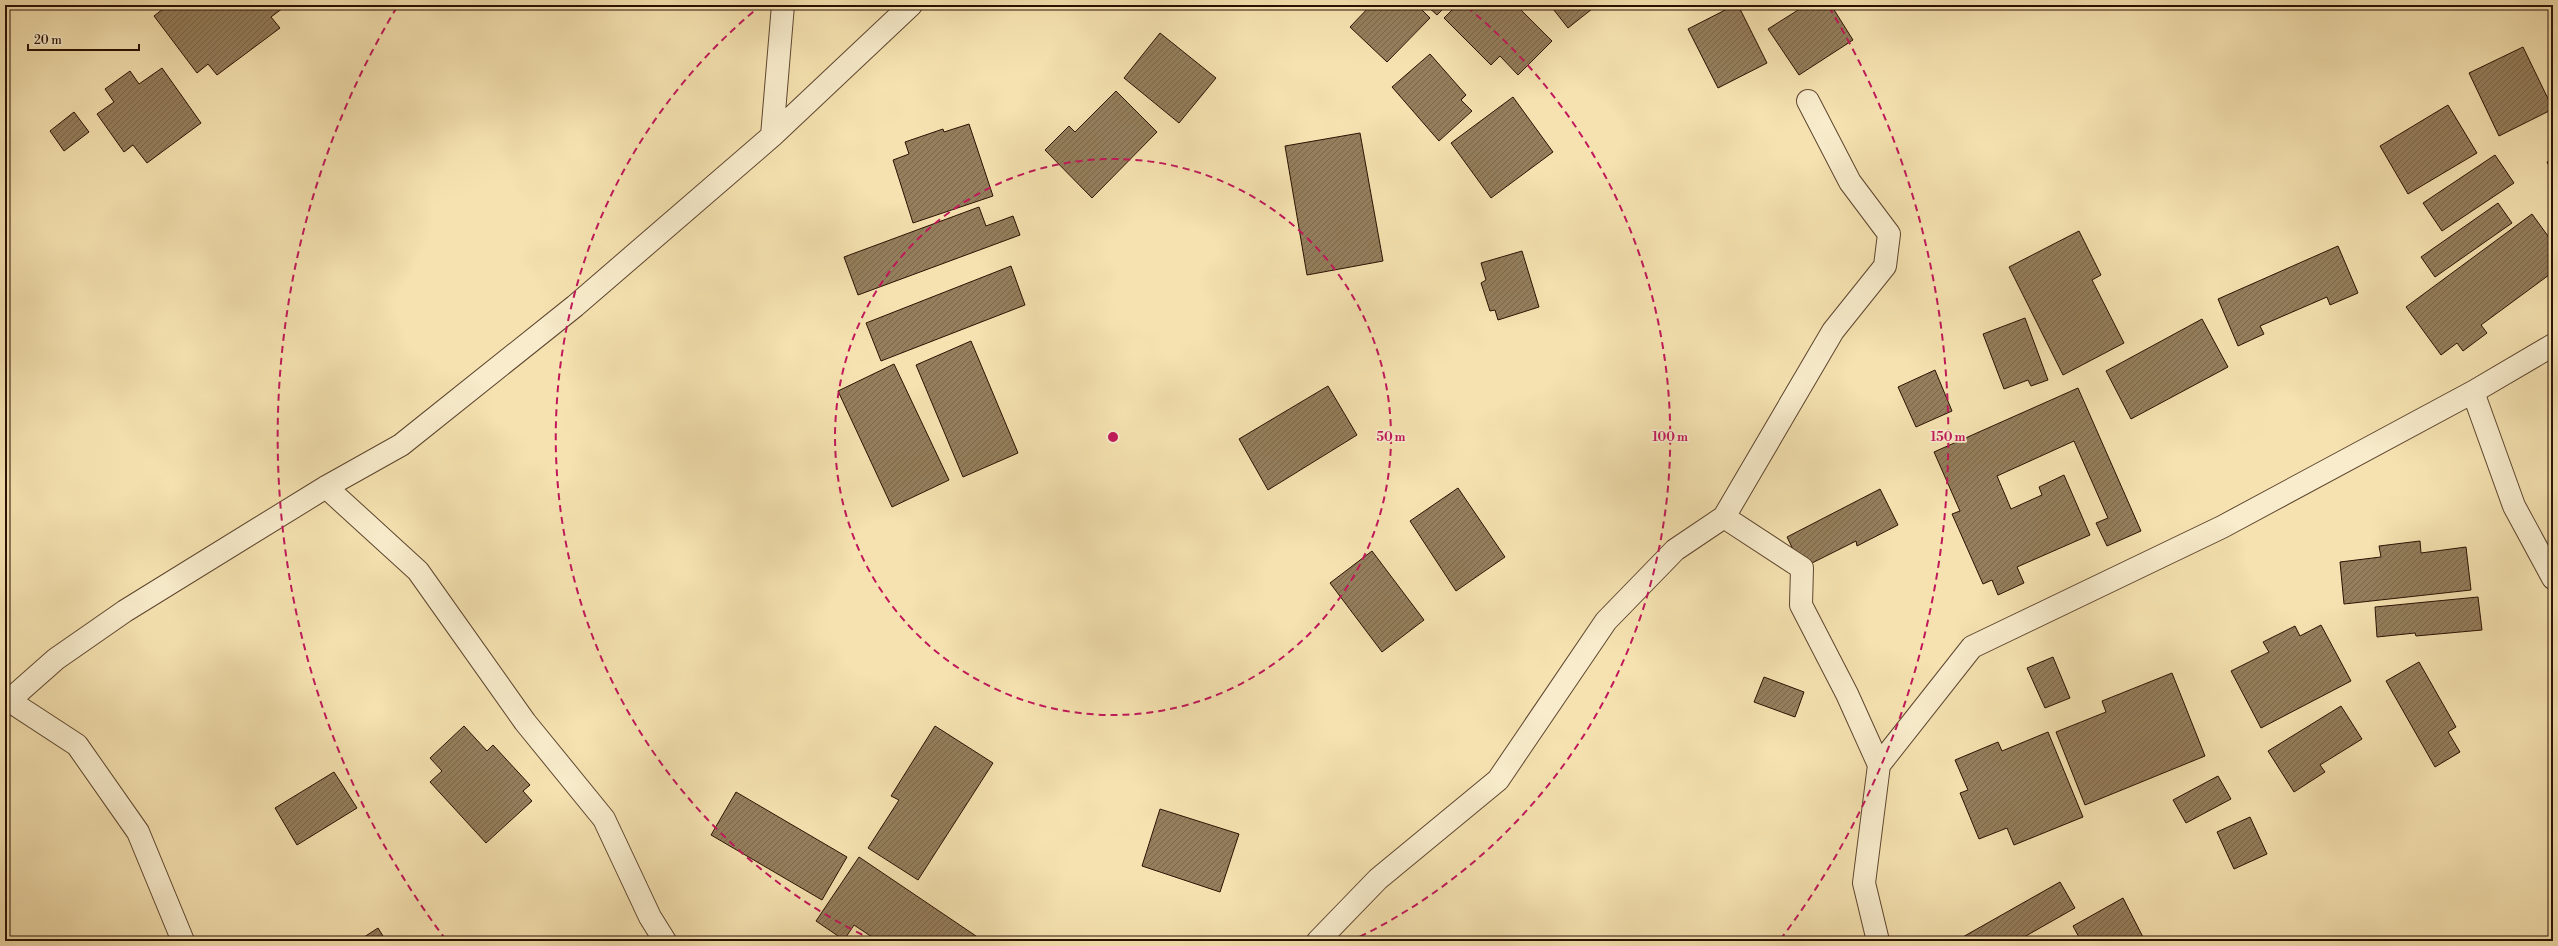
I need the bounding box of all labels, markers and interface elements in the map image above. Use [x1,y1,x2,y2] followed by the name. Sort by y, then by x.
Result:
[28,26,139,52] scale bar
[34,33,62,48] text: 20 m
[1106,430,1120,444] centre of rings
[1376,430,1406,445] text: 50 m
[1652,430,1688,445] text: 100 m
[1931,430,1965,445] text: 150 m

